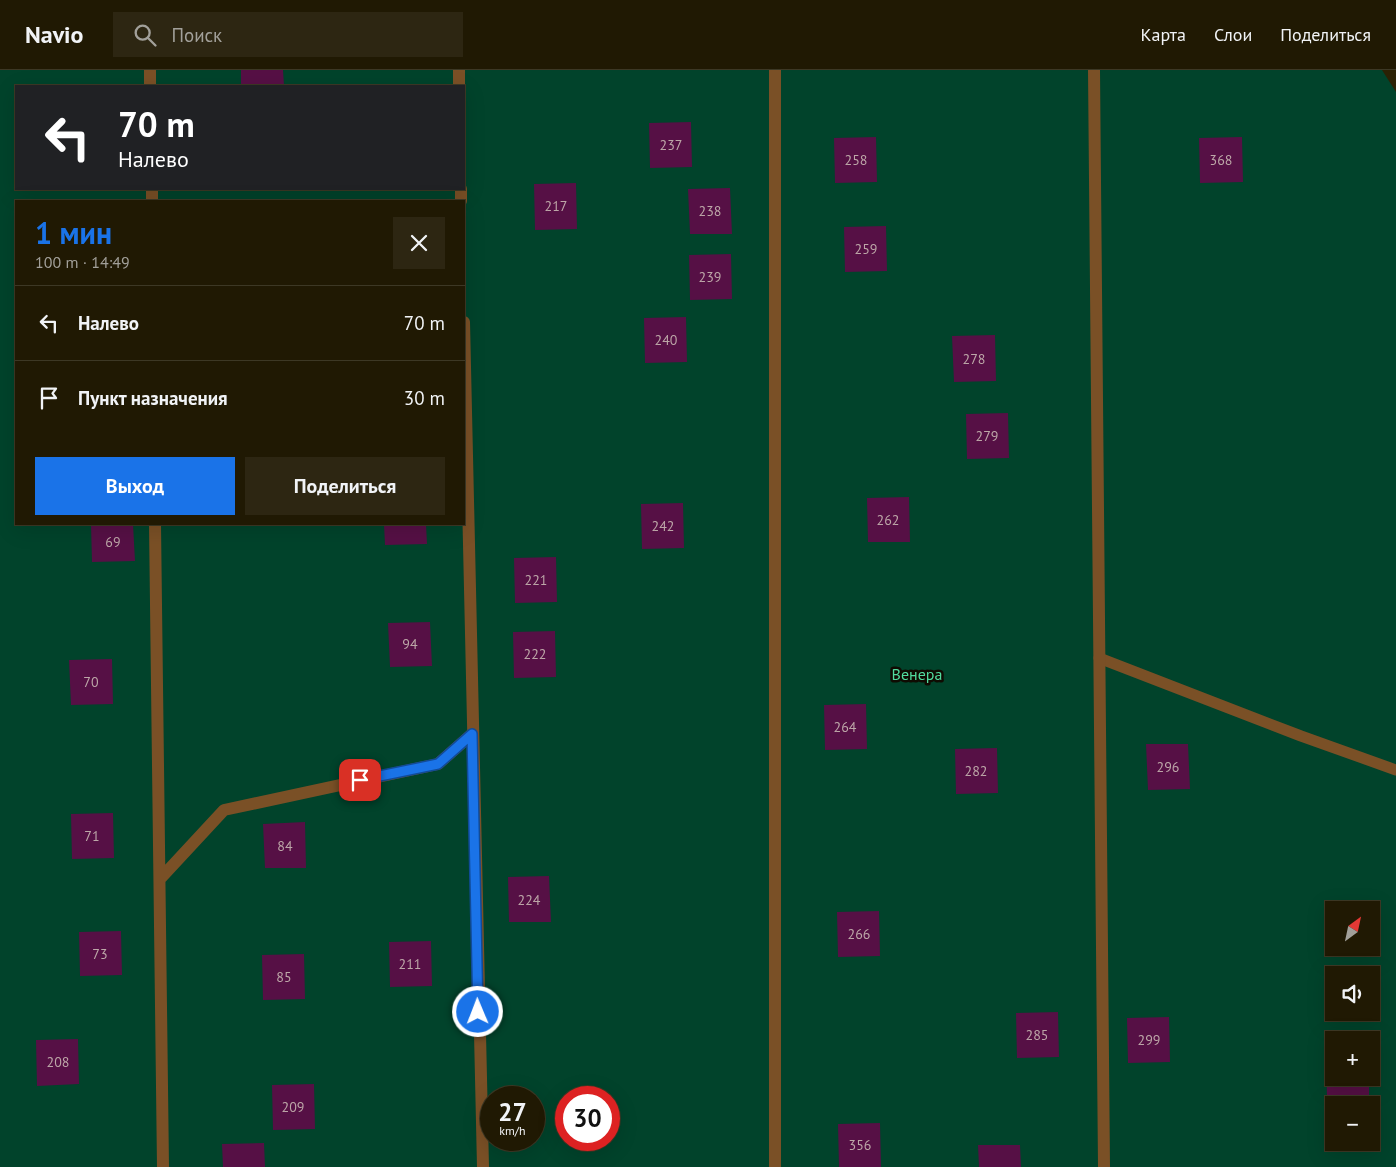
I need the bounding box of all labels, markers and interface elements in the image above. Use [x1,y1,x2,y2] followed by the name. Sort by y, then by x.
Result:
[113,12,463,57] search box
[25,19,83,50] text: Navio
[131,21,159,49] icon: search
[171,23,222,47] text: Поиск
[1141,23,1186,46] text: Карта
[1214,23,1252,46] text: Слои
[1280,23,1371,46] text: Поделиться
[118,101,195,147] text: 70 m
[35,105,100,170] icon: left
[660,136,682,154] house number: 237
[118,145,189,173] text: Налево
[845,151,867,169] house number: 258
[1210,151,1232,169] house number: 368
[545,197,567,215] house number: 217
[699,202,721,220] house number: 238
[35,213,112,252] text: 1 мин
[393,217,445,269] button: close
[855,240,877,258] house number: 259
[35,252,130,272] text: 100 m · 14:49
[699,268,721,286] house number: 239
[35,309,63,337] icon: left
[78,311,139,335] text: Налево
[404,311,445,335] text: 70 m
[655,331,678,349] house number: 240
[963,350,985,368] house number: 278
[35,384,63,412] icon: arrive
[78,386,228,410] text: Пункт назначения
[404,386,445,410] text: 30 m
[976,427,998,445] house number: 279
[35,457,235,515] button: Выход
[245,457,445,515] button: Поделиться
[877,511,899,529] house number: 262
[652,517,674,535] house number: 242
[105,533,121,551] house number: 69
[525,571,547,589] house number: 221
[402,635,418,653] house number: 94
[524,645,546,663] house number: 222
[892,664,942,684] park label: Венера
[83,673,99,691] house number: 70
[834,718,857,736] house number: 264
[1157,758,1179,776] house number: 296
[339,759,381,801] pin
[965,762,987,780] house number: 282
[346,766,374,794] icon: arrive
[84,827,100,845] house number: 71
[277,837,293,855] house number: 84
[518,891,541,909] house number: 224
[1325,901,1380,956] north arrow
[1325,901,1380,1151] map controls
[848,925,870,943] house number: 266
[92,945,108,963] house number: 73
[399,955,421,973] house number: 211
[1325,966,1380,1021] button: sound
[276,968,292,986] house number: 85
[451,985,503,1037] position arrow
[1026,1026,1048,1044] house number: 285
[1138,1031,1160,1049] house number: 299
[1325,1031,1380,1086] button: +
[47,1053,69,1071] house number: 208
[555,1086,620,1151] speed limit sign: 30
[498,1096,527,1128] text: 27
[1325,1096,1380,1151] button: −
[282,1098,304,1116] house number: 209
[499,1123,526,1138] text: km/h
[849,1136,871,1154] house number: 356

